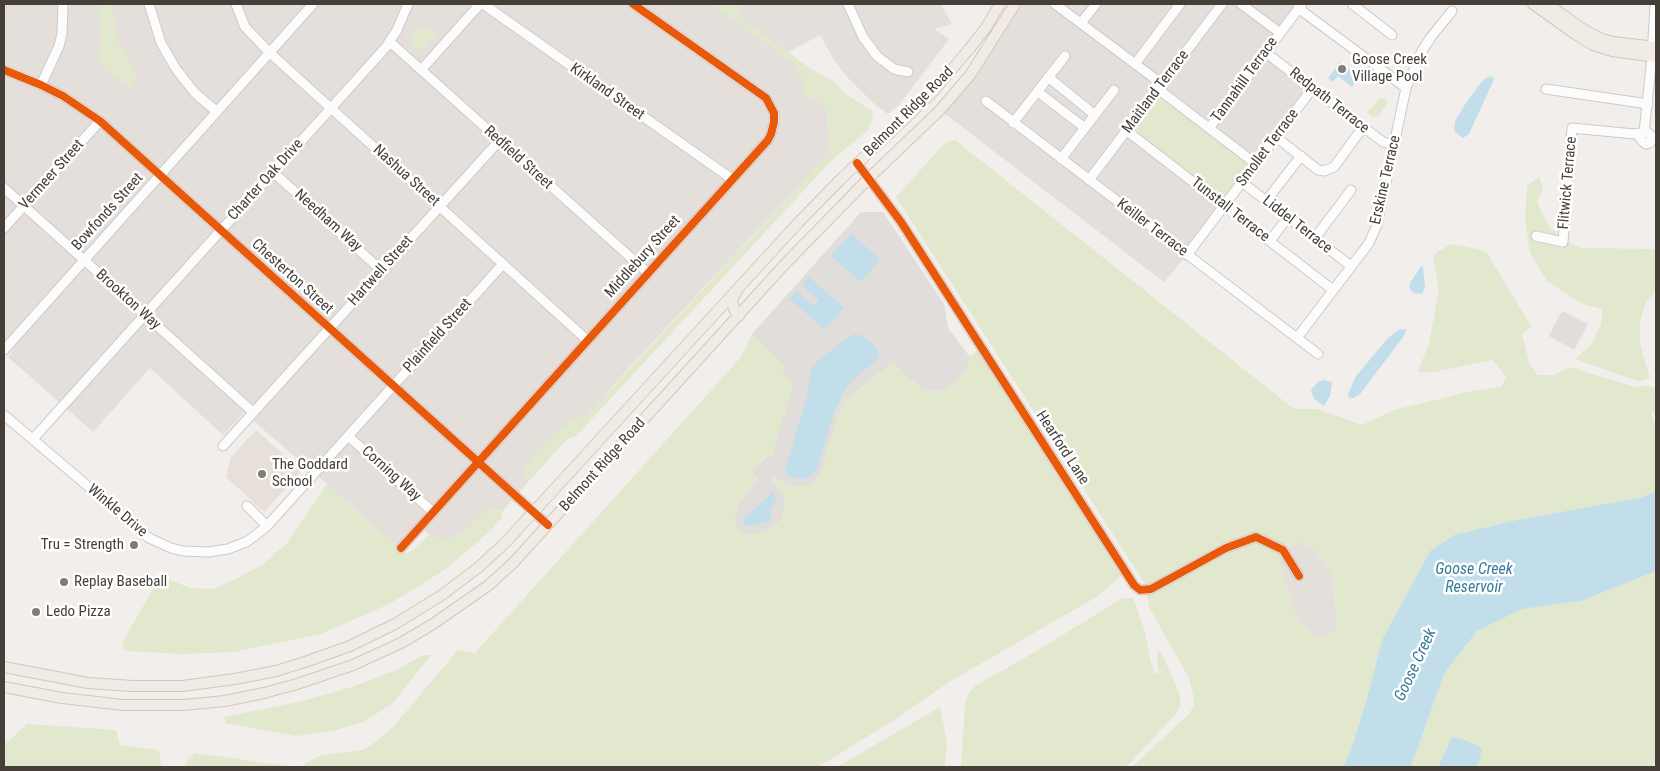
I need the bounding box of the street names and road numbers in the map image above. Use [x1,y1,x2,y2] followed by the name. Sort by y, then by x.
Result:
[1208,34,1282,126] street label: Tannahill Terrace
[1119,47,1193,137] street label: Maitland Terrace
[566,60,648,124] street label: Kirkland Street
[860,63,958,161] street label: Belmont Ridge Road
[1286,64,1372,138] street label: Redpath Terrace
[1233,106,1303,190] street label: Smollet Terrace
[480,122,556,194] street label: Redfield Street
[1367,134,1405,226] street label: Erskine Terrace
[225,135,307,225] street label: Charter Oak Drive
[16,136,88,214] street label: Vermeer Street
[1555,136,1581,230] street label: Flitwick Terrace
[369,141,443,211] street label: Nashua Street
[69,170,147,254] street label: Bowfonds Street
[1187,174,1273,246] street label: Tunstall Terrace
[291,186,365,256] street label: Needham Way
[1259,192,1335,258] street label: Liddel Terrace
[1113,195,1191,261] street label: Keiller Terrace
[601,212,685,302] street label: Middlebury Street
[345,232,417,310] street label: Hartwell Street
[247,236,337,318] street label: Chesterton Street
[92,266,164,334] street label: Brookton Way
[400,295,476,377] street label: Plainfield Street
[1031,408,1093,488] street label: Hearford Lane
[556,415,650,515] street label: Belmont Ridge Road
[358,443,424,505] street label: Corning Way
[83,481,151,541] street label: Winkle Drive

